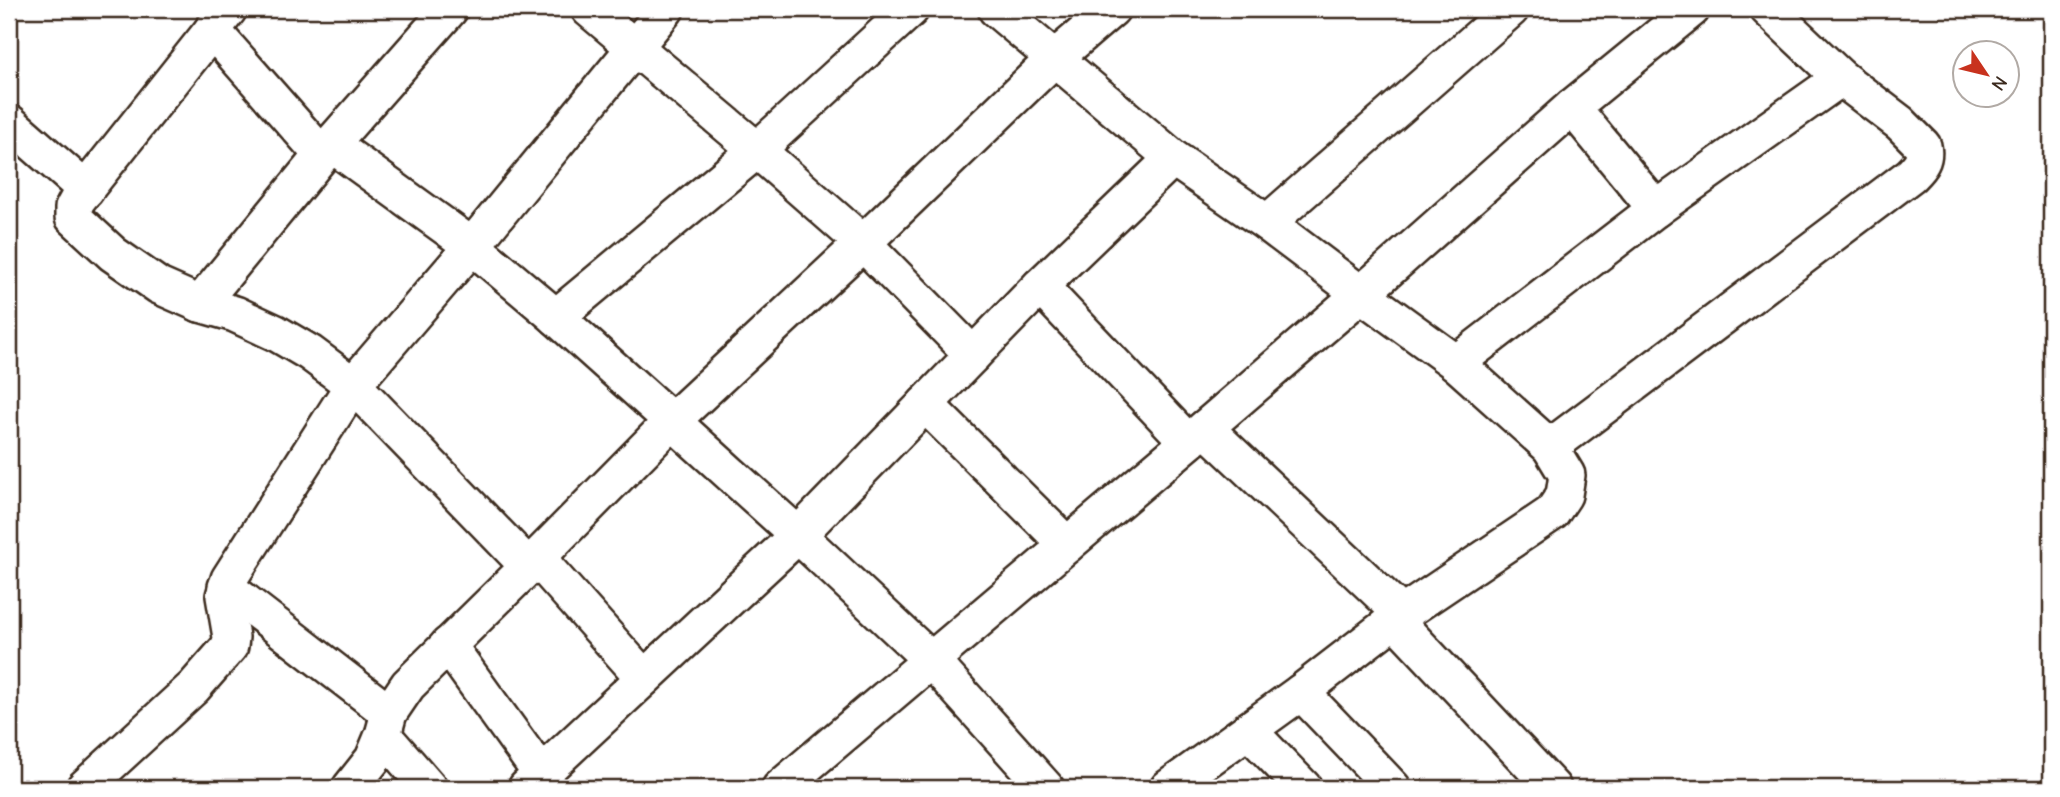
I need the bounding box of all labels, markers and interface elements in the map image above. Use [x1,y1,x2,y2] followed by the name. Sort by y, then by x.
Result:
[1952,38,2022,108] north arrow
[1987,72,2012,95] text: N

